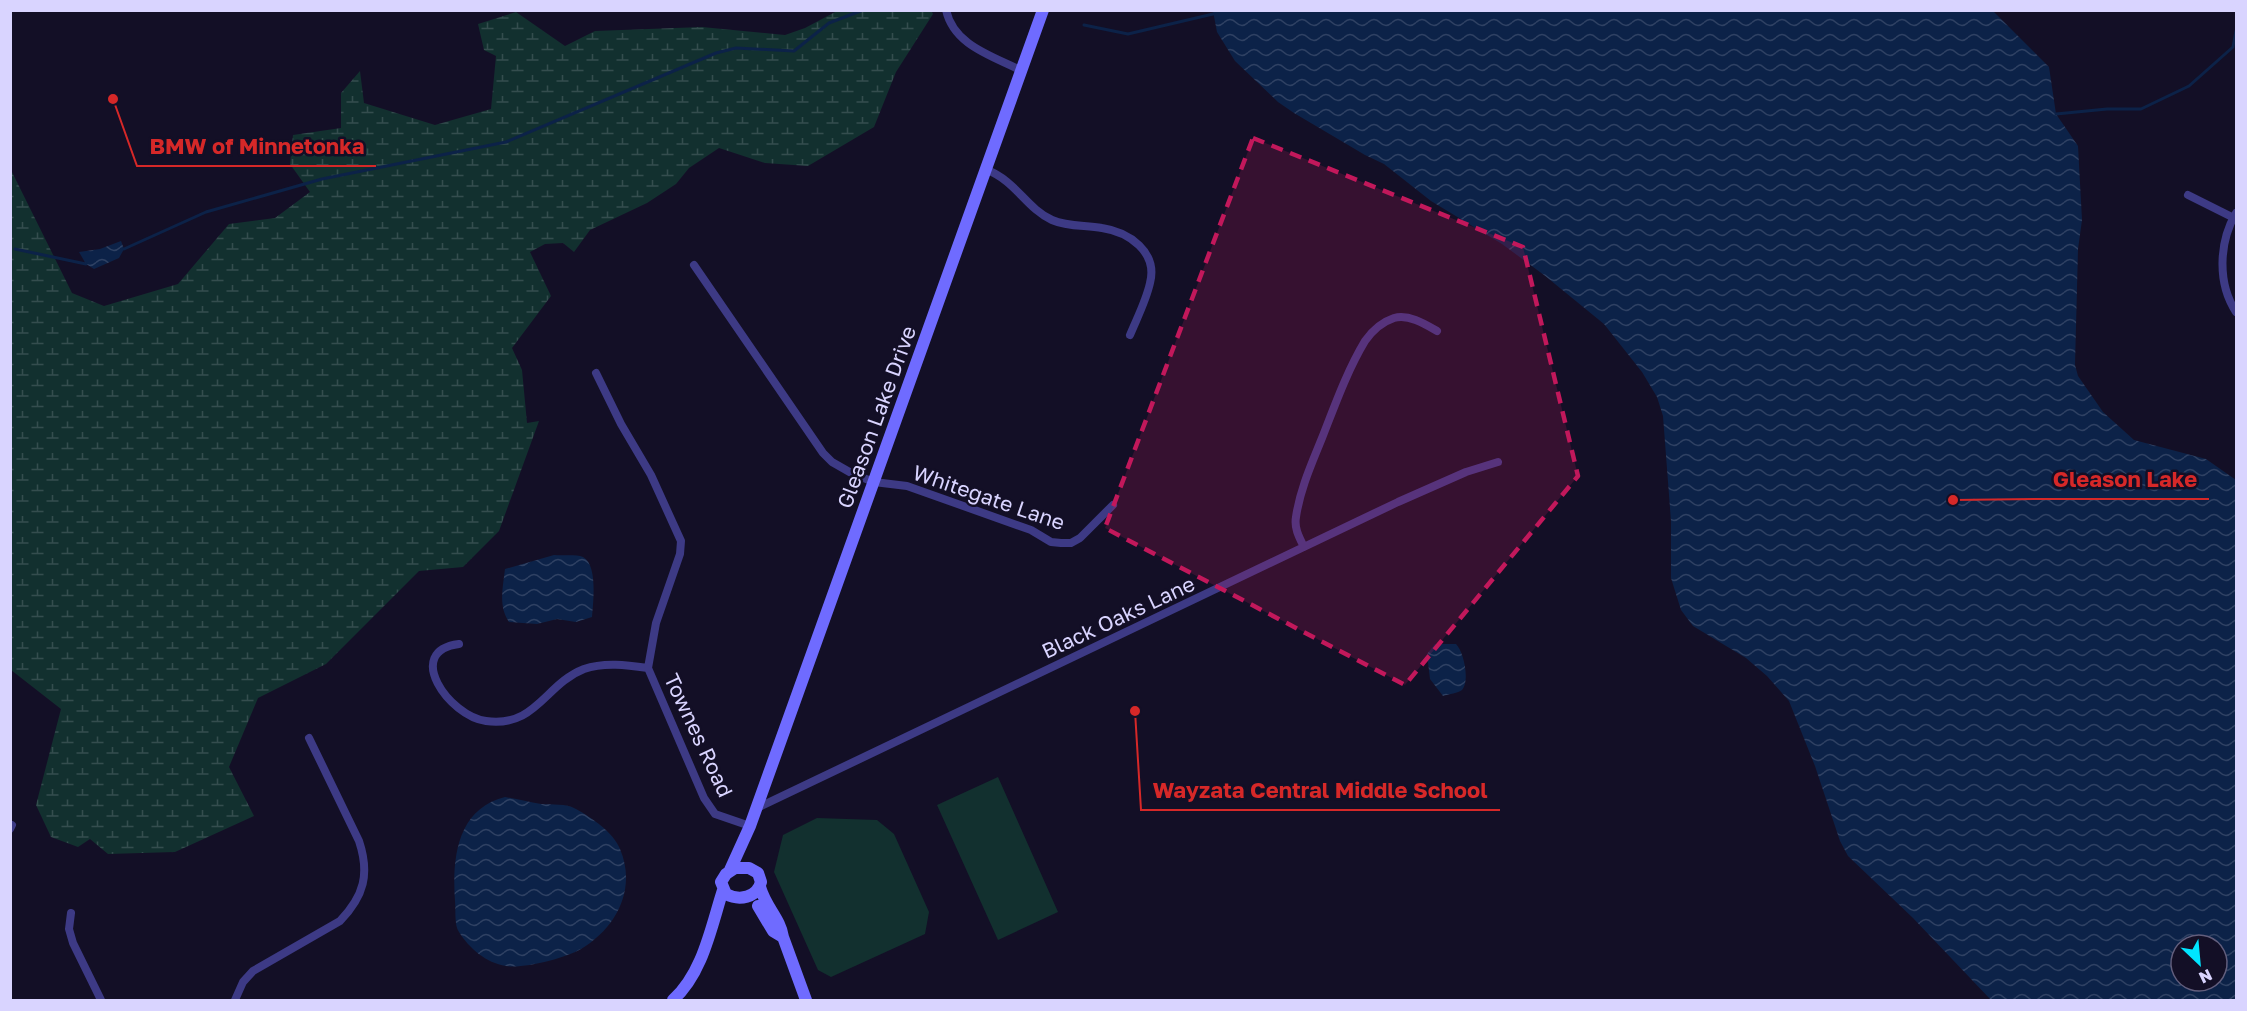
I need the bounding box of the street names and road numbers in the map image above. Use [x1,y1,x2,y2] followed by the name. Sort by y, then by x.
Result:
[831,322,921,512] street label: Gleason Lake Drive
[910,459,1068,535] street label: Whitegate Lane
[1037,570,1199,664] street label: Black Oaks Lane
[659,669,739,801] street label: Townes Road

